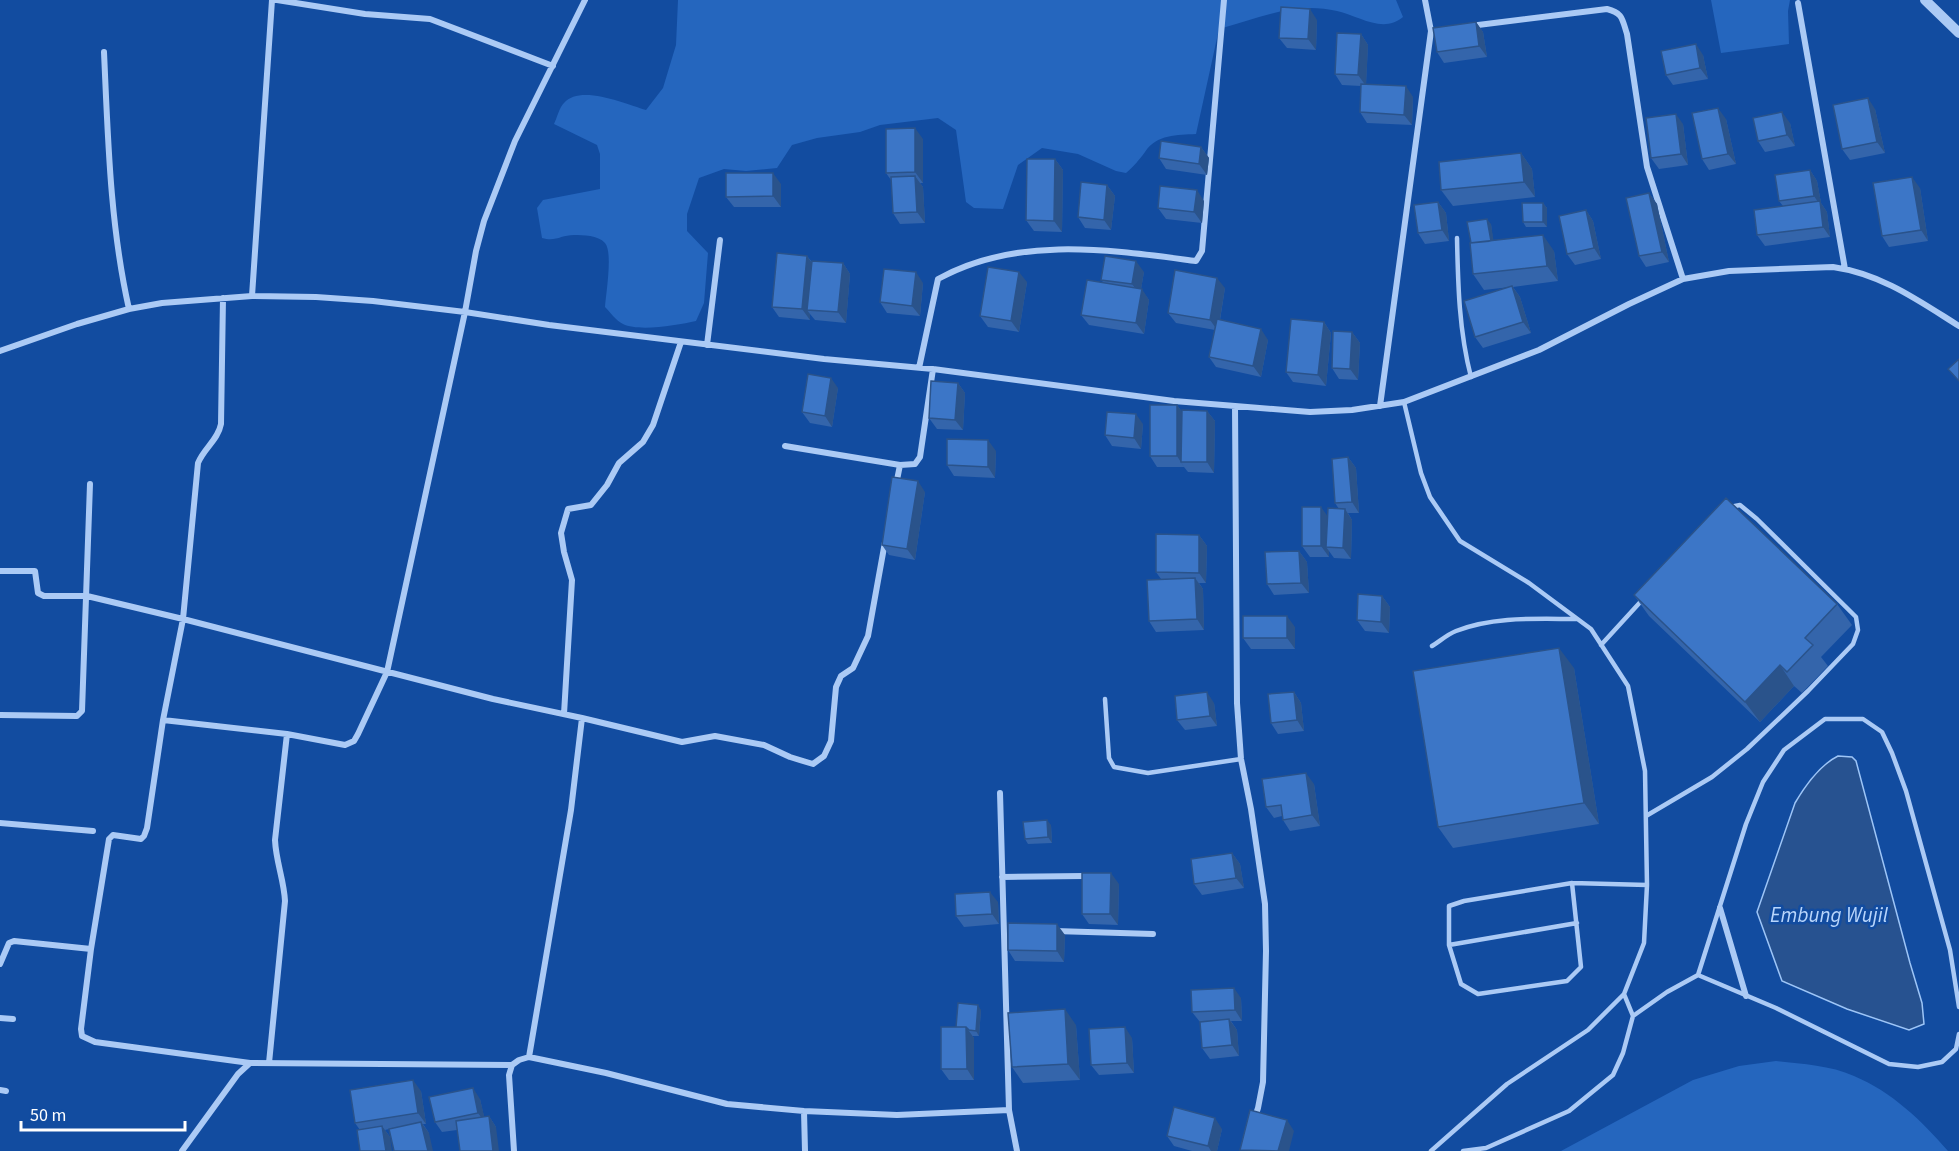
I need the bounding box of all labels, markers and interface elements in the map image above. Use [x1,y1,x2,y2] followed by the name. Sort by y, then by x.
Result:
[1770,900,1889,930] water label: Embung Wujil
[21,1094,184,1132] scale bar
[30,1103,66,1128] text: 50 m

